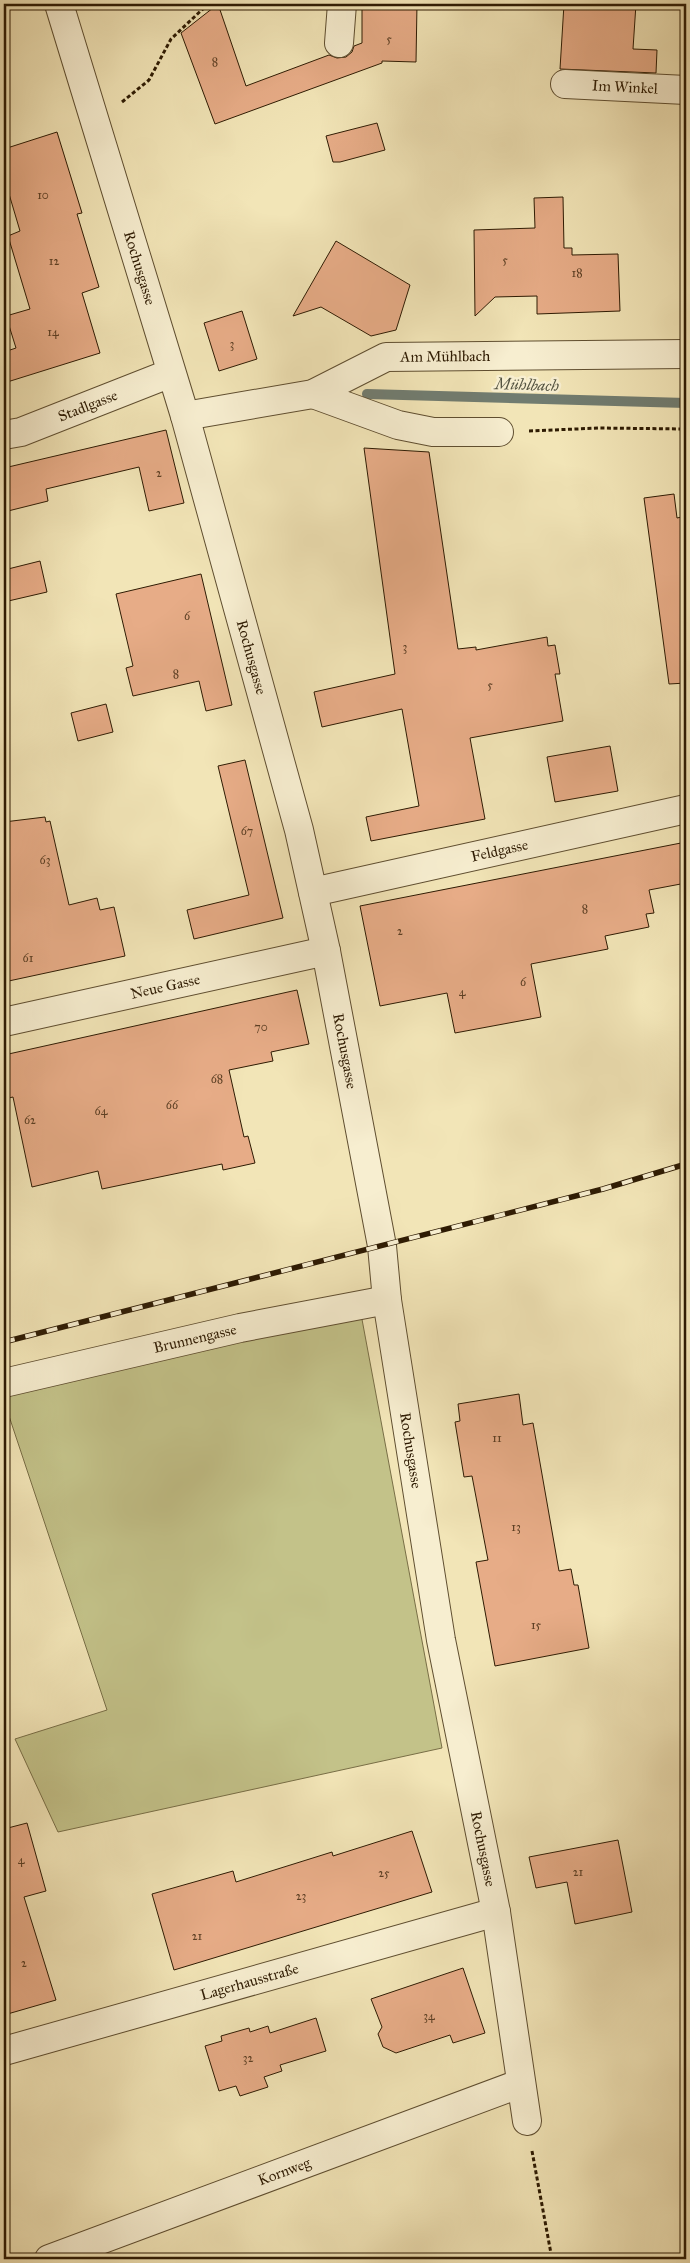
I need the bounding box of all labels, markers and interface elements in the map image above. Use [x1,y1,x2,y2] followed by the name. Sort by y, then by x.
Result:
[386,32,392,46] house number: 5
[212,55,218,69] house number: 8
[592,76,659,98] street label: Im Winkel
[37,188,49,202] house number: 10
[120,229,160,307] street label: Rochusgasse
[502,253,508,267] house number: 5
[49,254,59,268] house number: 12
[571,266,583,280] house number: 18
[47,325,59,339] house number: 14
[230,337,235,351] house number: 3
[399,347,491,366] street label: Am Mühlbach
[493,374,560,395] water label: Mühlbach
[55,386,120,426] street label: Stadlgasse
[156,466,162,480] house number: 2
[184,609,191,623] house number: 6
[233,618,270,697] street label: Rochusgasse
[403,640,408,654] house number: 3
[173,667,179,681] house number: 8
[487,678,493,692] house number: 5
[241,824,253,838] house number: 67
[469,835,530,866] street label: Feldgasse
[40,853,51,867] house number: 63
[582,902,588,916] house number: 8
[397,924,403,938] house number: 2
[23,951,34,965] house number: 61
[129,970,202,1003] street label: Neue Gasse
[520,975,527,989] house number: 6
[459,985,466,999] house number: 4
[329,1012,361,1090] street label: Rochusgasse
[254,1020,268,1034] house number: 70
[211,1072,223,1086] house number: 68
[166,1098,179,1112] house number: 66
[95,1104,108,1118] house number: 64
[24,1113,36,1127] house number: 62
[152,1320,238,1357] street label: Brunnengasse
[396,1411,426,1490] street label: Rochusgasse
[492,1431,502,1445] house number: 11
[511,1520,521,1534] house number: 13
[531,1618,542,1632] house number: 15
[467,1809,500,1888] street label: Rochusgasse
[18,1853,25,1867] house number: 4
[573,1865,584,1879] house number: 21
[378,1866,390,1880] house number: 25
[296,1889,307,1903] house number: 23
[192,1929,203,1943] house number: 21
[21,1956,27,1970] house number: 2
[198,1959,301,2004] street label: Lagerhausstraße
[423,2009,435,2023] house number: 34
[243,2051,253,2065] house number: 32
[255,2153,314,2189] street label: Kornweg

